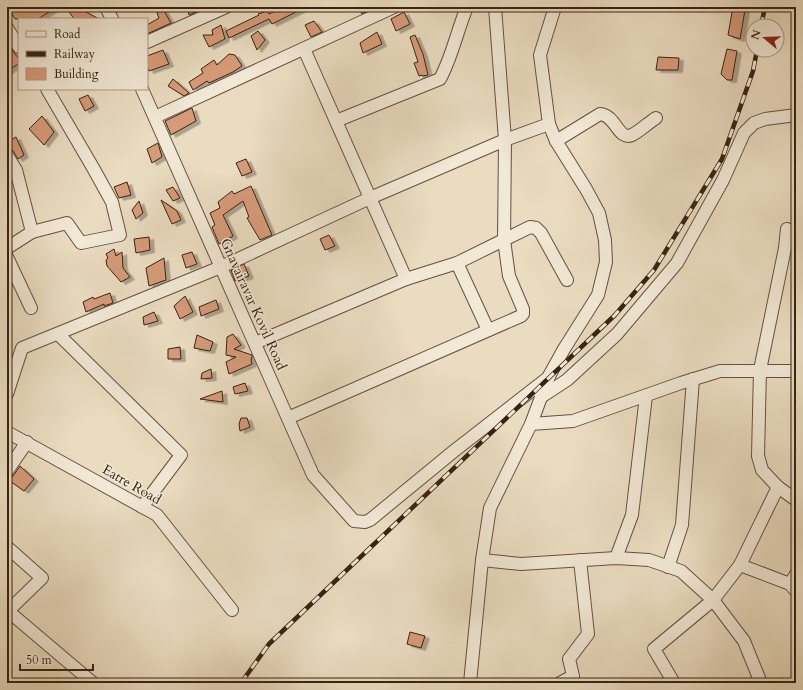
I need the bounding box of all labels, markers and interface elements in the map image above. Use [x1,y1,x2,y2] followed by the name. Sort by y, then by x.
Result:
[18,18,148,90] legend
[745,18,785,58] north arrow
[54,26,81,42] text: Road
[747,28,765,42] text: N
[54,46,96,62] text: Railway
[54,66,99,82] text: Building
[216,235,291,374] street label: Gnavairavar Kovil Road
[99,460,165,509] street label: Eatre Road
[20,646,93,672] scale bar
[26,652,53,668] text: 50 m

